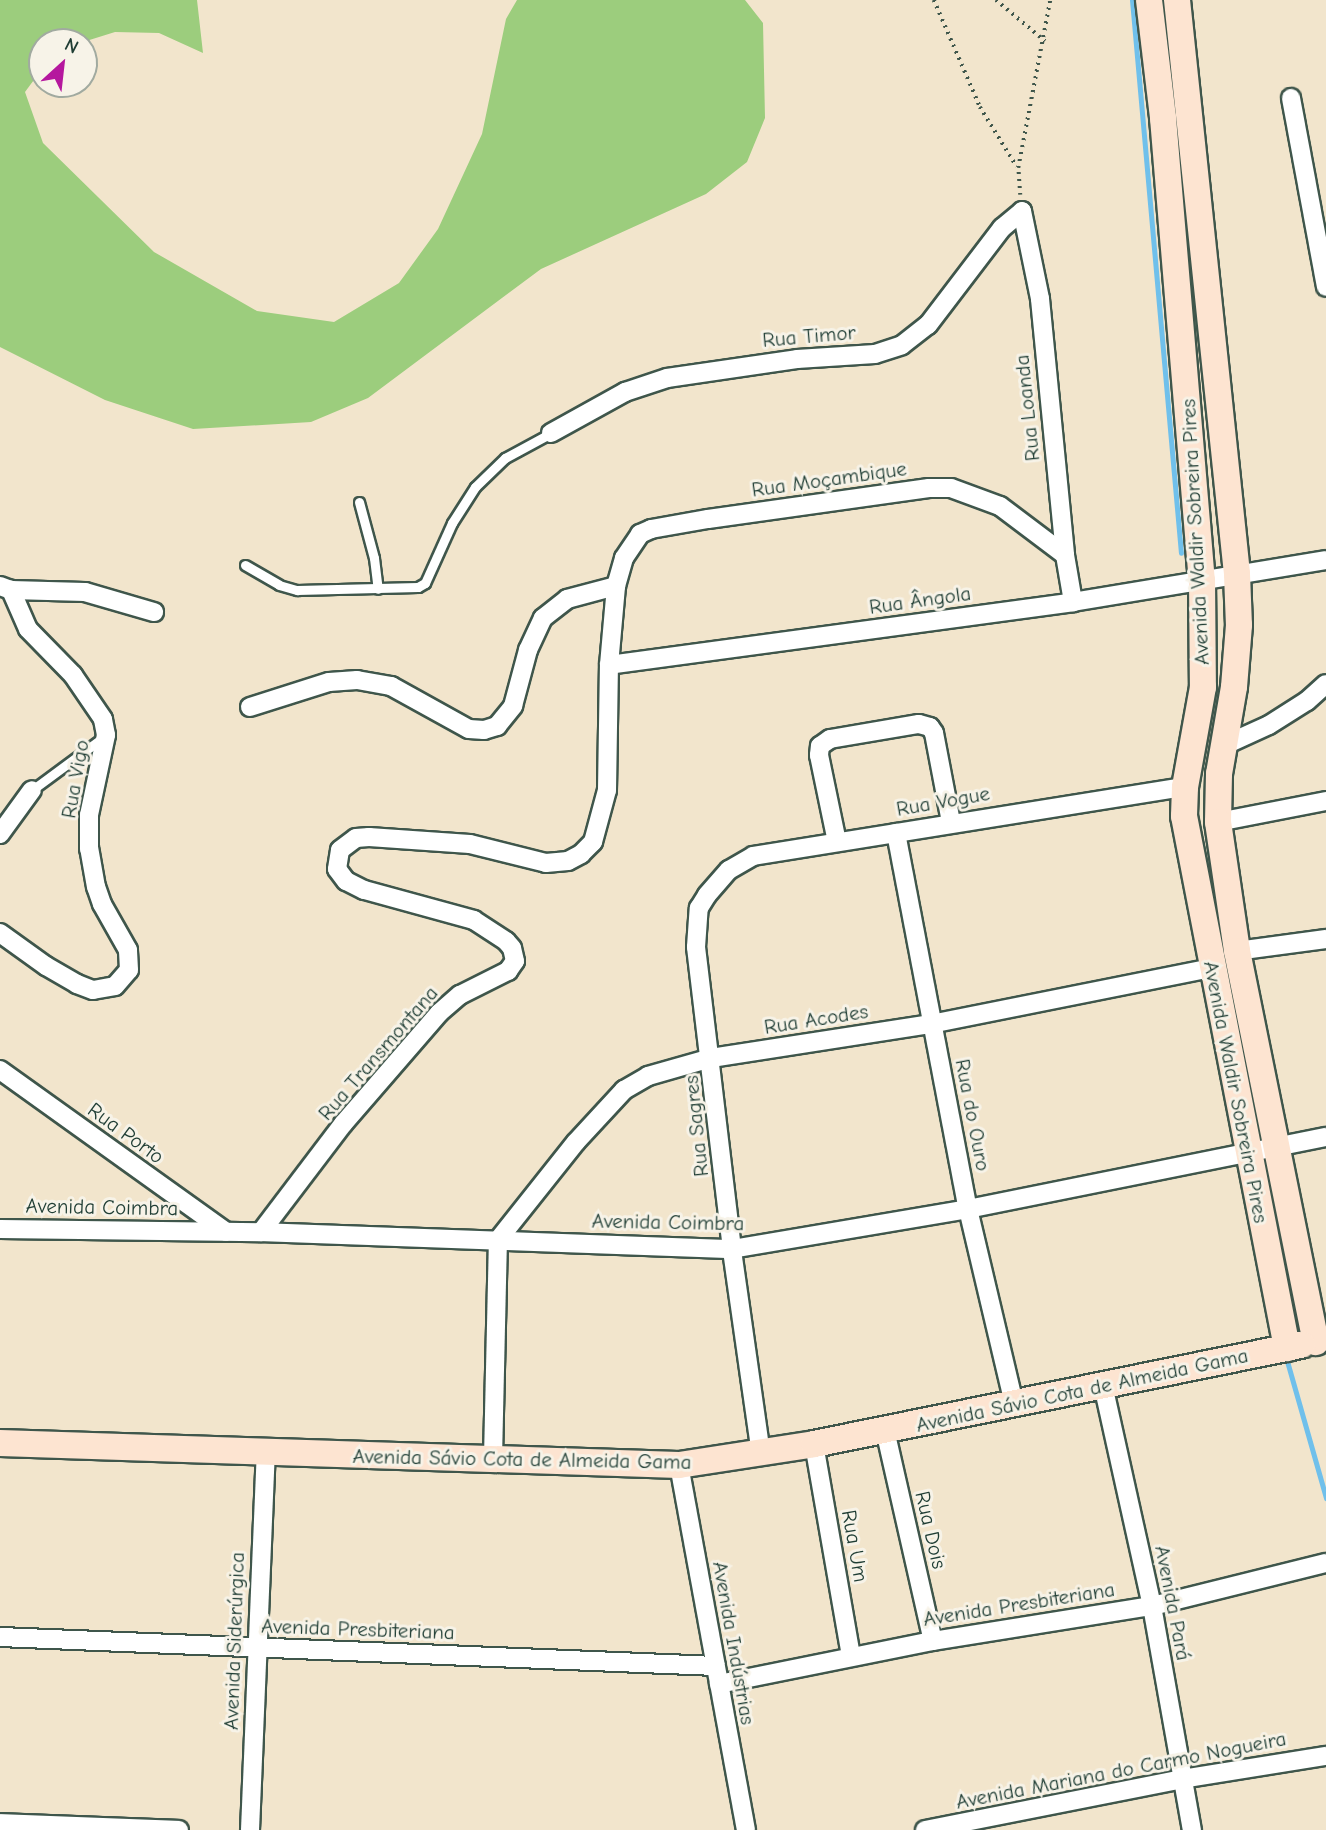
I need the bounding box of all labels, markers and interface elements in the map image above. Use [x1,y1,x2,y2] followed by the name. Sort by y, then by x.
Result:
[28,28,98,98] north arrow
[61,33,82,59] text: N
[761,319,857,353] street label: Rua Timor
[1009,354,1045,462] street label: Rua Loanda
[1175,398,1215,666] street label: Avenida Waldir Sobreira Pires
[750,456,908,502] street label: Rua Moçambique
[867,580,973,620] street label: Rua Ângola
[56,738,94,820] street label: Rua Vigo
[894,780,992,822] street label: Rua Vogue
[1198,959,1274,1225] street label: Avenida Waldir Sobreira Pires
[313,981,443,1125] street label: Rua Transmontana
[762,998,870,1040] street label: Rua Acodes
[950,1057,996,1173] street label: Rua do Ouro
[678,1074,714,1178] street label: Rua Sagres
[83,1097,169,1169] street label: Rua Porto
[25,1193,179,1221] street label: Avenida Coimbra
[591,1208,745,1236] street label: Avenida Coimbra
[914,1342,1250,1438] street label: Avenida Sávio Cota de Almeida Gama
[352,1443,692,1475] street label: Avenida Sávio Cota de Almeida Gama
[910,1489,952,1571] street label: Rua Dois
[836,1508,874,1584] street label: Rua Um
[1149,1543,1197,1663] street label: Avenida Pará
[218,1552,250,1730] street label: Avenida Siderúrgica
[707,1559,761,1727] street label: Avenida Indústrias
[921,1576,1117,1632] street label: Avenida Presbiteriana
[261,1613,455,1645] street label: Avenida Presbiteriana
[954,1726,1288,1814] street label: Avenida Mariana do Carmo Nogueira

